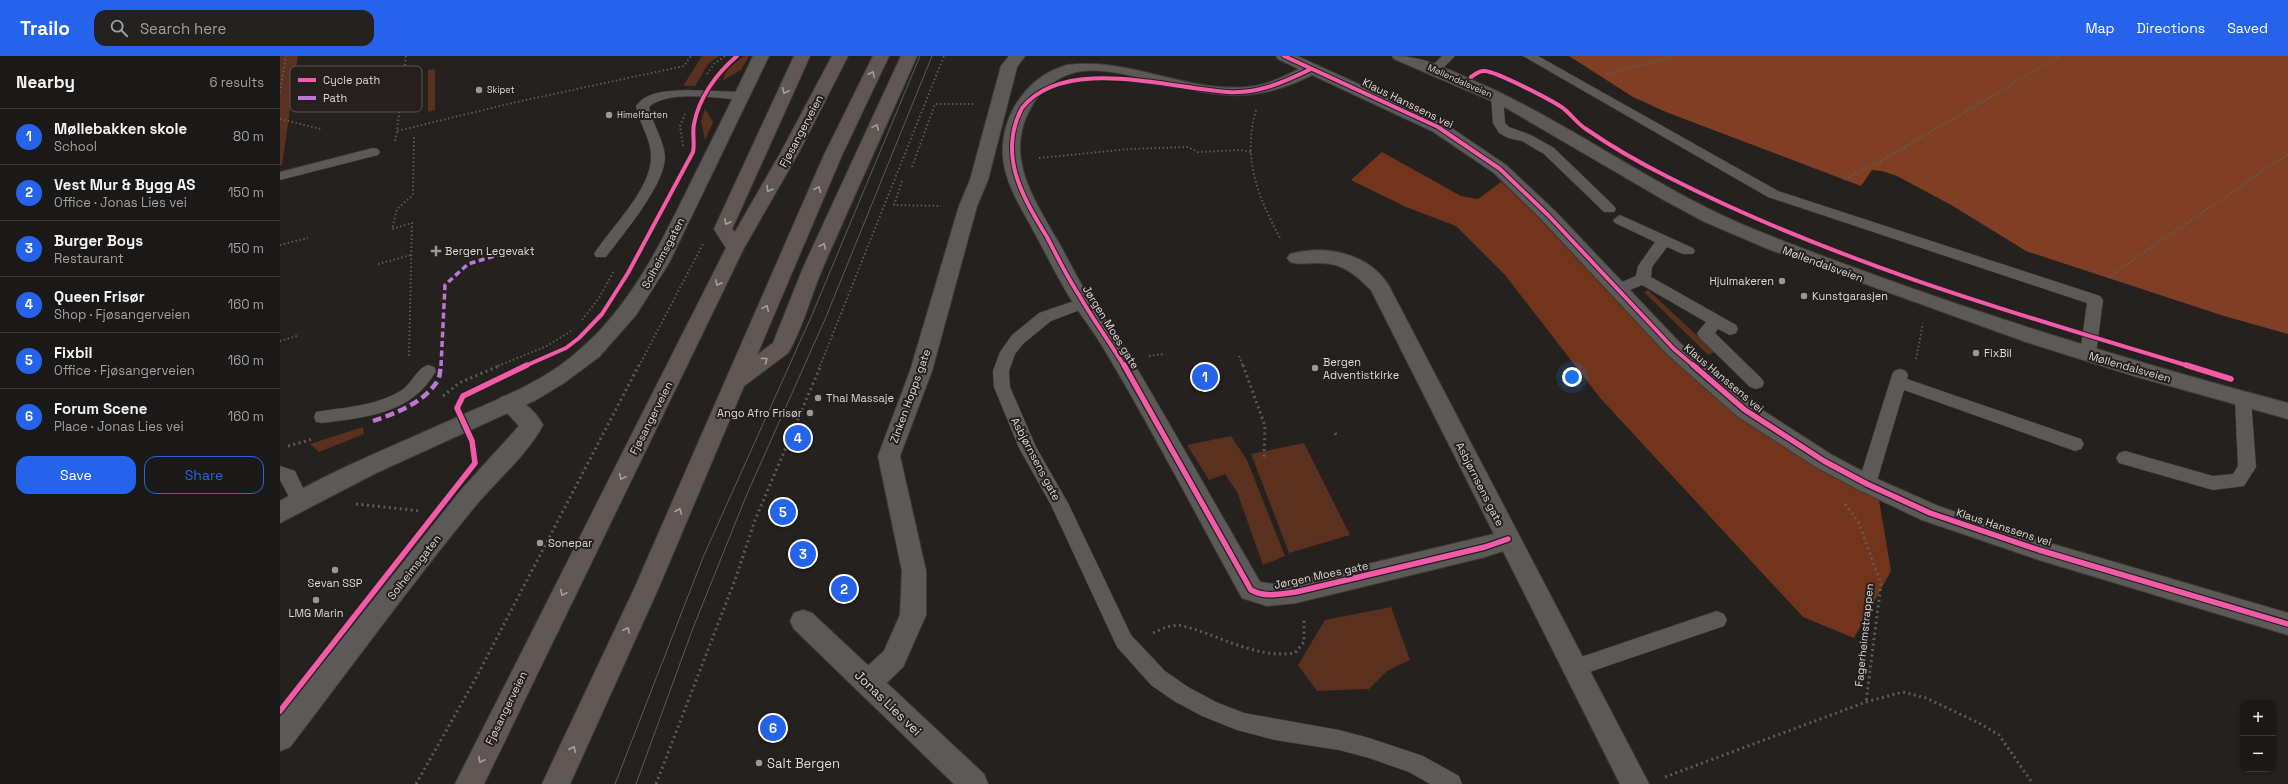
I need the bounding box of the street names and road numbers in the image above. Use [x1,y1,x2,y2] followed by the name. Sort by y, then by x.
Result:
[1426,61,1494,101] street label: Møllendalsveien
[1360,75,1456,131] street label: Klaus Hanssens vei
[776,92,826,170] street label: Fjøsangerveien
[638,215,688,291] street label: Solheimsgaten
[1781,243,1865,285] street label: Møllendalsveien
[1080,283,1142,371] street label: Jørgen Moes gate
[1681,341,1767,416] street label: Klaus Hanssens vei
[887,347,933,445] street label: Zinken Hopps gate
[2087,349,2173,385] street label: Møllendalsveien
[627,379,675,457] street label: Fjøsangerveien
[1008,415,1064,503] street label: Asbjørnsens gate
[1453,440,1507,528] street label: Asbjørnsens gate
[1954,505,2054,549] street label: Klaus Hanssens vei
[384,532,444,602] street label: Solheimsgaten
[1273,558,1369,592] street label: Jørgen Moes gate
[1852,583,1876,687] street label: Fagerheimstrappen
[851,667,925,739] street label: Jonas Lies vei
[482,669,530,747] street label: Fjøsangerveien

